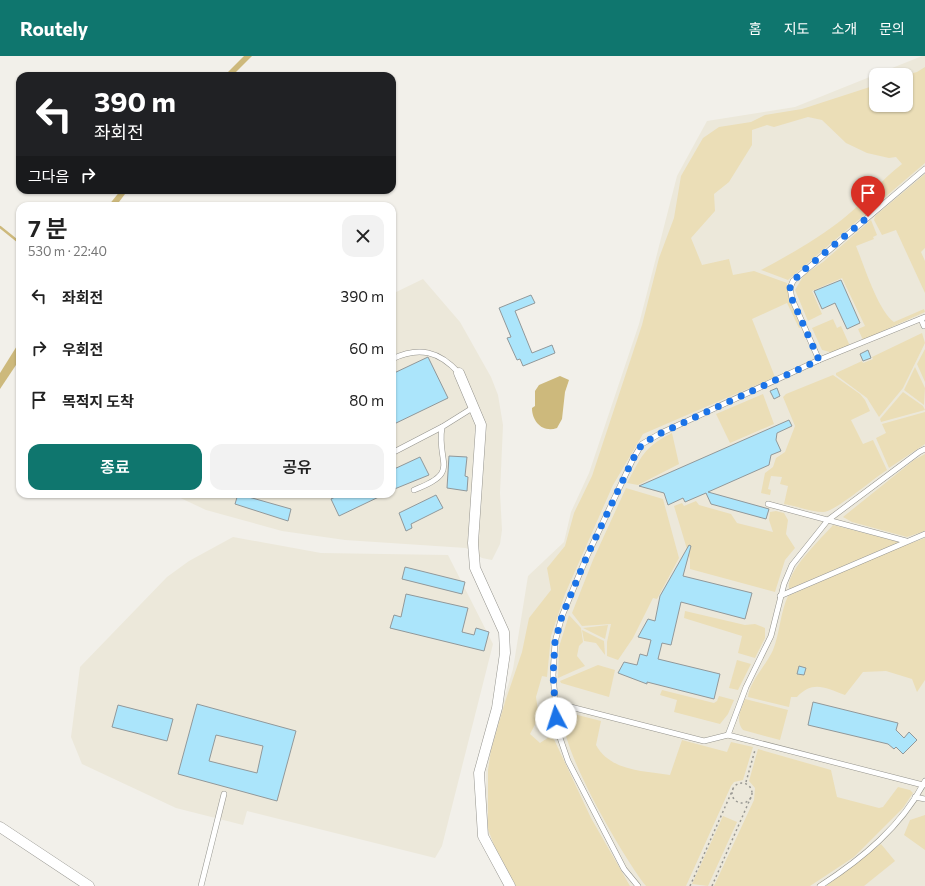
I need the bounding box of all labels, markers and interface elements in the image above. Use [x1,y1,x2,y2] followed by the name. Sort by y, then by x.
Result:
[20,17,88,40] text: Routely
[749,20,762,37] text: 홈
[784,20,809,37] text: 지도
[831,20,857,37] text: 소개
[879,20,905,37] text: 문의
[869,68,913,112] map controls
[869,68,913,112] button: layers
[94,84,176,118] text: 390 m
[28,88,80,140] icon: left
[94,121,144,143] text: 좌회전
[77,164,99,186] icon: right
[28,167,69,185] text: 그다음
[851,176,885,217] pin
[857,182,879,204] icon: arrive
[28,213,68,242] text: 7 분
[342,215,384,257] button: close
[28,243,107,259] text: 530 m · 22:40
[28,285,50,307] icon: left
[341,287,384,305] text: 390 m
[62,288,103,306] text: 좌회전
[28,337,50,359] icon: right
[349,339,384,357] text: 60 m
[62,340,103,358] text: 우회전
[28,389,50,411] icon: arrive
[349,391,384,409] text: 80 m
[62,392,134,410] text: 목적지 도착
[28,444,202,490] button: 종료
[210,444,384,490] button: 공유
[535,697,577,739] position arrow

